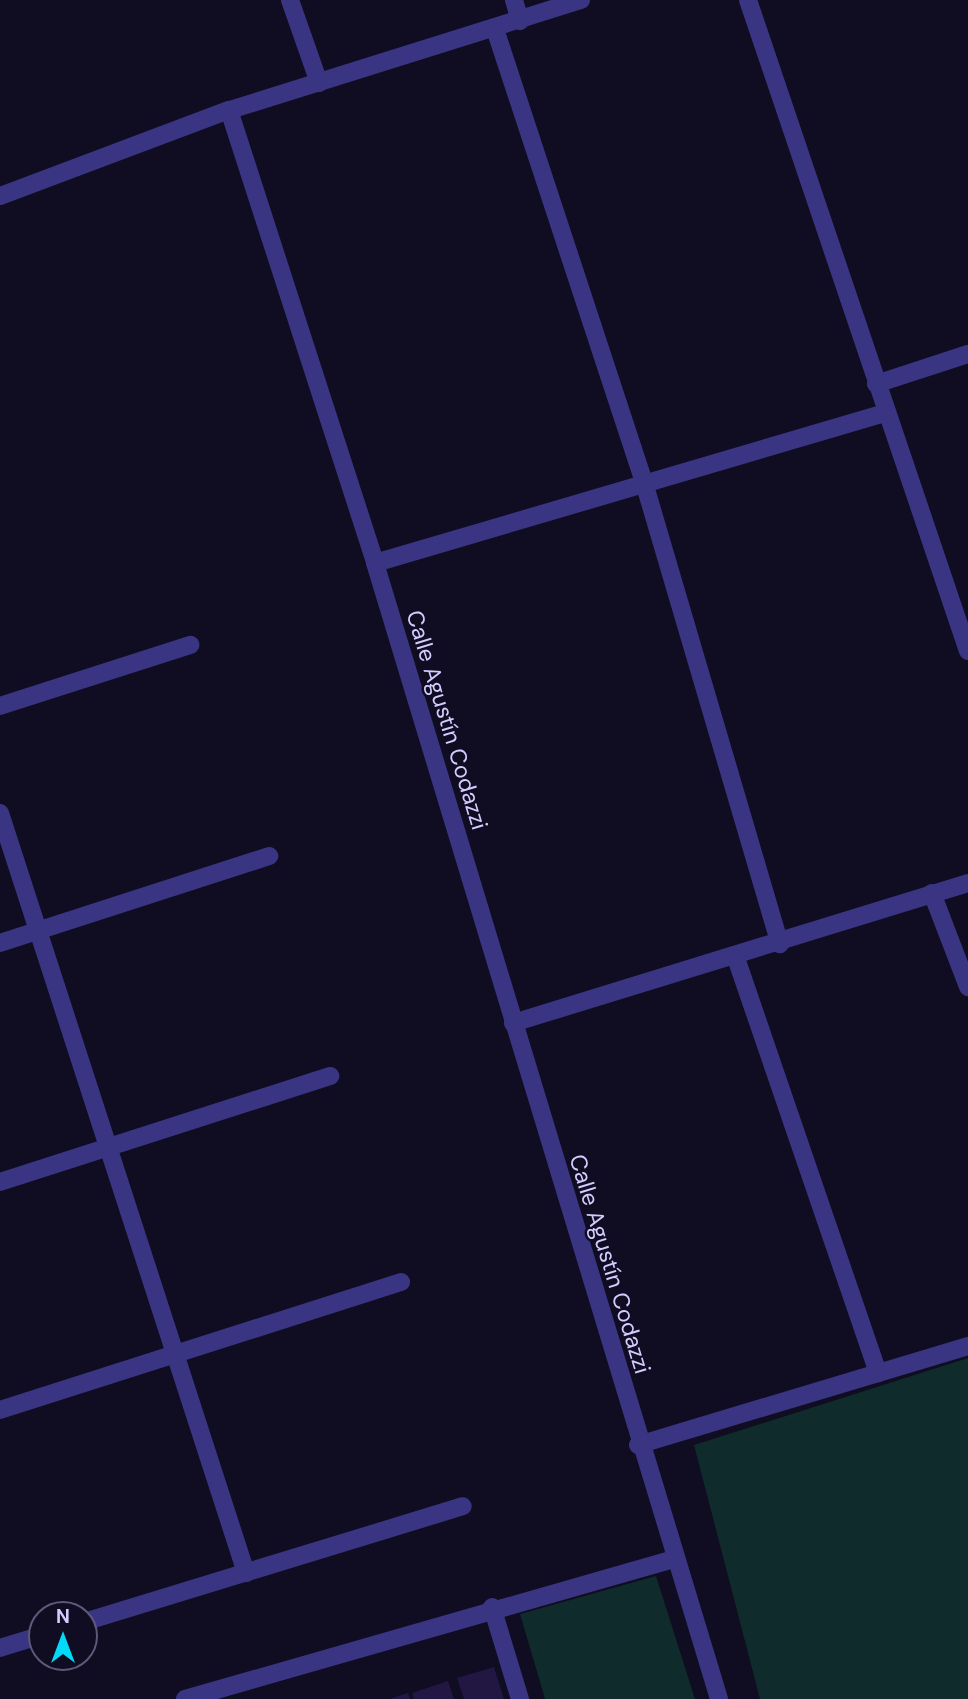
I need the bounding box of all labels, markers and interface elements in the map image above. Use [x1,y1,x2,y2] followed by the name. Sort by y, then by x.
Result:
[400,607,494,833] street label: Calle Agustín Codazzi
[563,1151,657,1377] street label: Calle Agustín Codazzi
[28,1601,98,1671] north arrow
[56,1604,70,1629] text: N

